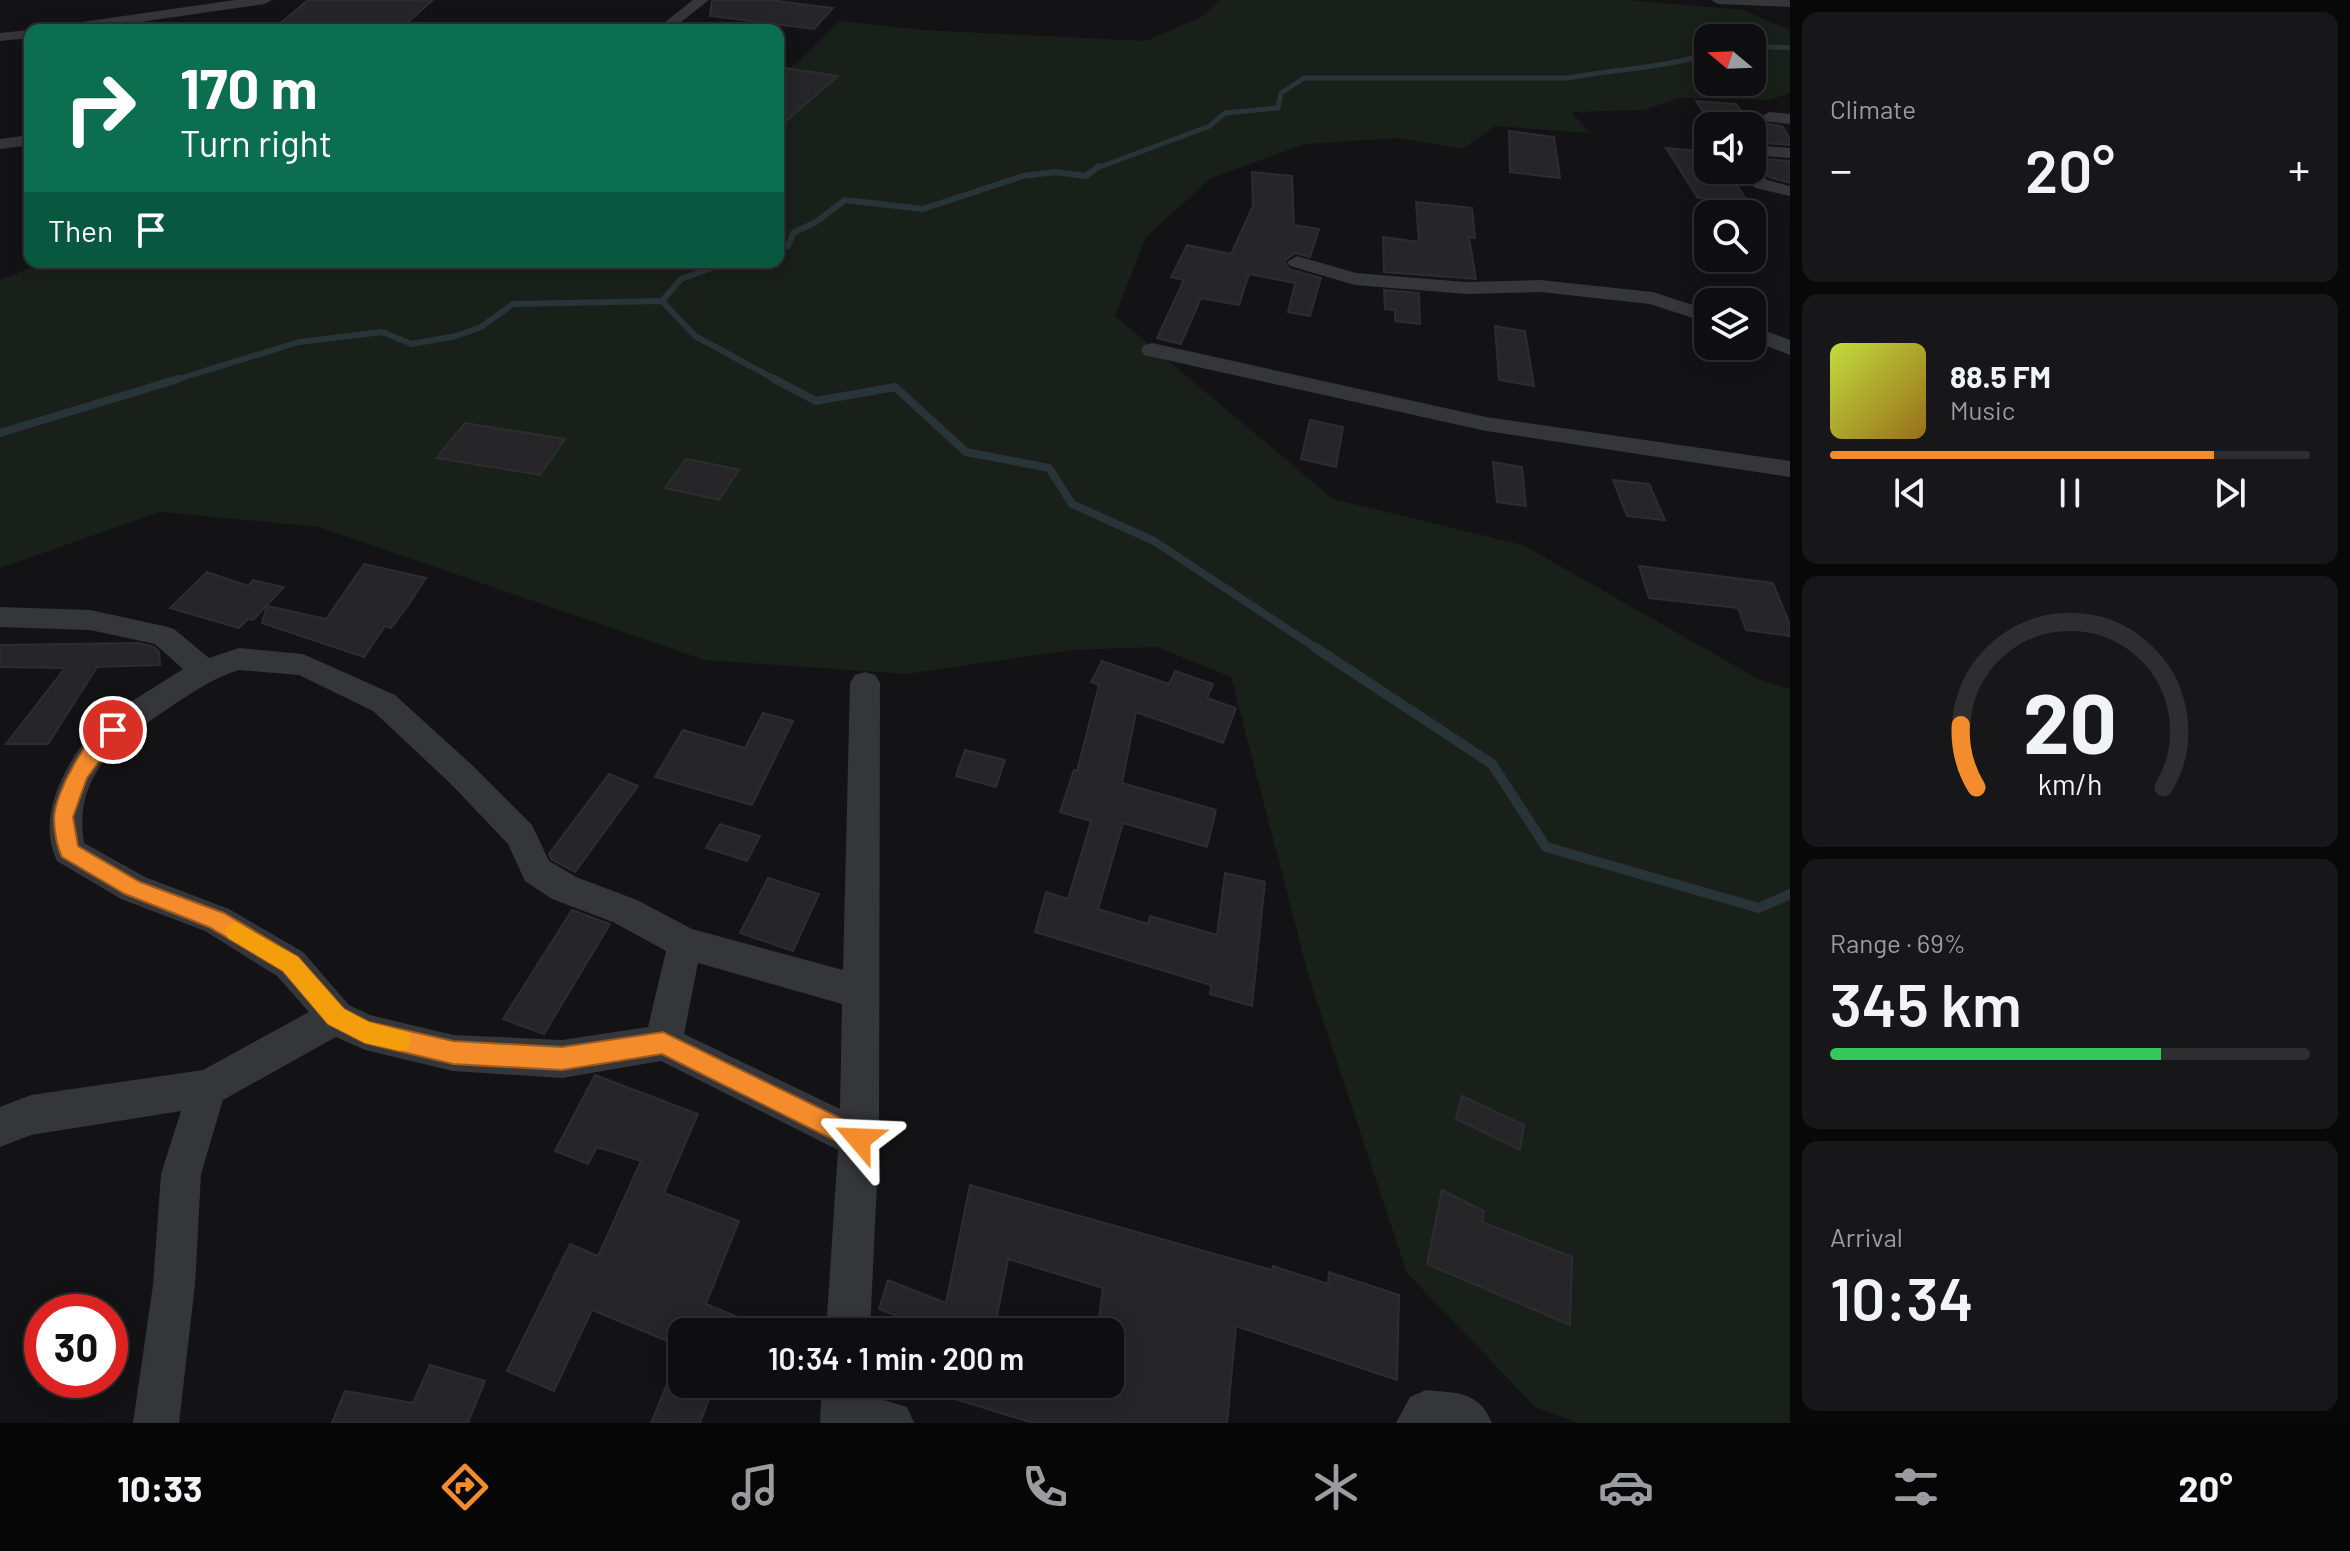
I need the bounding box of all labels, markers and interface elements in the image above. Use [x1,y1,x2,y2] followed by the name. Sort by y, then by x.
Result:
[1694,24,1766,96] north arrow
[1694,24,1766,360] map controls
[180,53,317,120] text: 170 m
[48,56,152,160] icon: right
[1830,93,1916,124] text: Climate
[1694,112,1766,184] button: sound
[180,121,332,164] text: Turn right
[2025,133,2115,205] text: 20°
[1830,142,1852,195] text: −
[2288,142,2310,195] text: +
[1694,200,1766,272] button: search
[129,208,173,252] icon: arrive
[48,212,113,248] text: Then
[1694,288,1766,360] button: layers
[1950,358,2051,394] text: 88.5 FM
[1950,394,2015,425] text: Music
[1888,471,1932,515] icon: previous
[2048,471,2092,515] icon: pause
[2208,471,2252,515] icon: next
[2023,670,2117,770] text: 20
[79,696,147,764] pin
[91,708,135,752] icon: arrive
[2038,766,2102,801] text: km/h
[1830,927,1966,958] text: Range · 69%
[1830,967,2022,1039] text: 345 km
[817,1097,901,1181] position arrow
[1830,1221,1903,1252] text: Arrival
[1830,1261,1974,1333] text: 10:34
[24,1294,128,1398] speed limit sign: 30
[768,1340,1024,1376] text: 10:34 · 1 min · 200 m
[437,1459,493,1515] icon: directions
[727,1459,783,1515] icon: music
[1017,1459,1073,1515] icon: phone
[1308,1459,1364,1515] icon: climate
[1598,1459,1654,1515] icon: car
[1888,1459,1944,1515] icon: filters
[117,1466,202,1509] text: 10:33
[2179,1466,2233,1509] text: 20°

